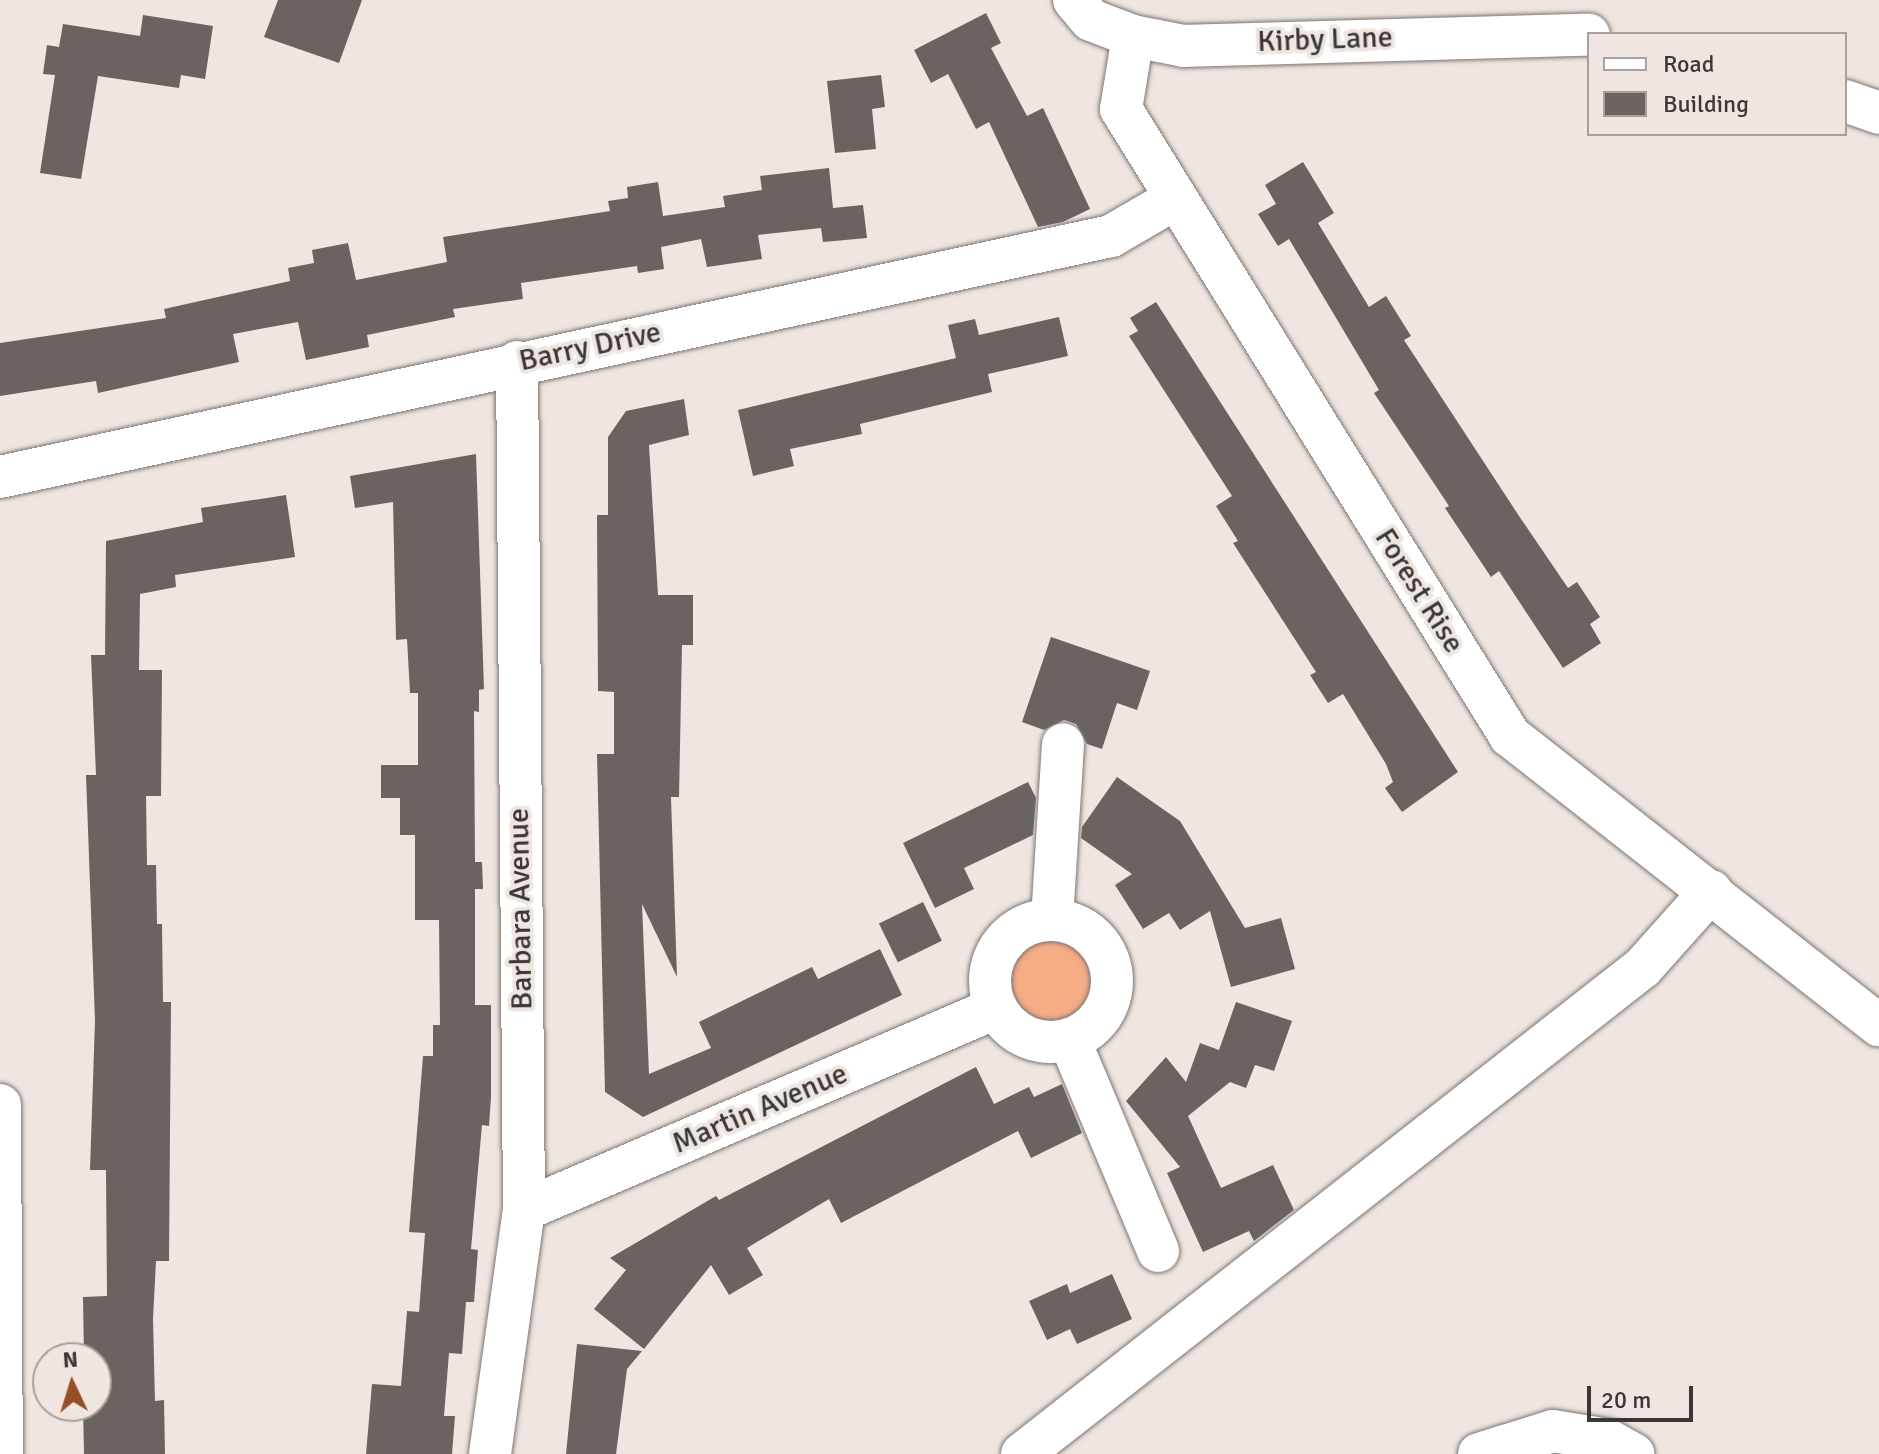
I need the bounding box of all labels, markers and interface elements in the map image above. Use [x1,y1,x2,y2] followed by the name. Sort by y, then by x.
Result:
[1257,20,1393,60] street label: Kirby Lane
[1587,32,1847,136] legend
[1663,49,1714,79] text: Road
[1663,89,1749,119] text: Building
[516,314,664,380] street label: Barry Drive
[1367,522,1471,660] street label: Forest Rise
[501,808,541,1010] street label: Barbara Avenue
[667,1056,853,1162] street label: Martin Avenue
[32,1342,112,1422] north arrow
[62,1346,79,1374] text: N
[1591,1370,1697,1420] scale bar
[1601,1385,1651,1415] text: 20 m

